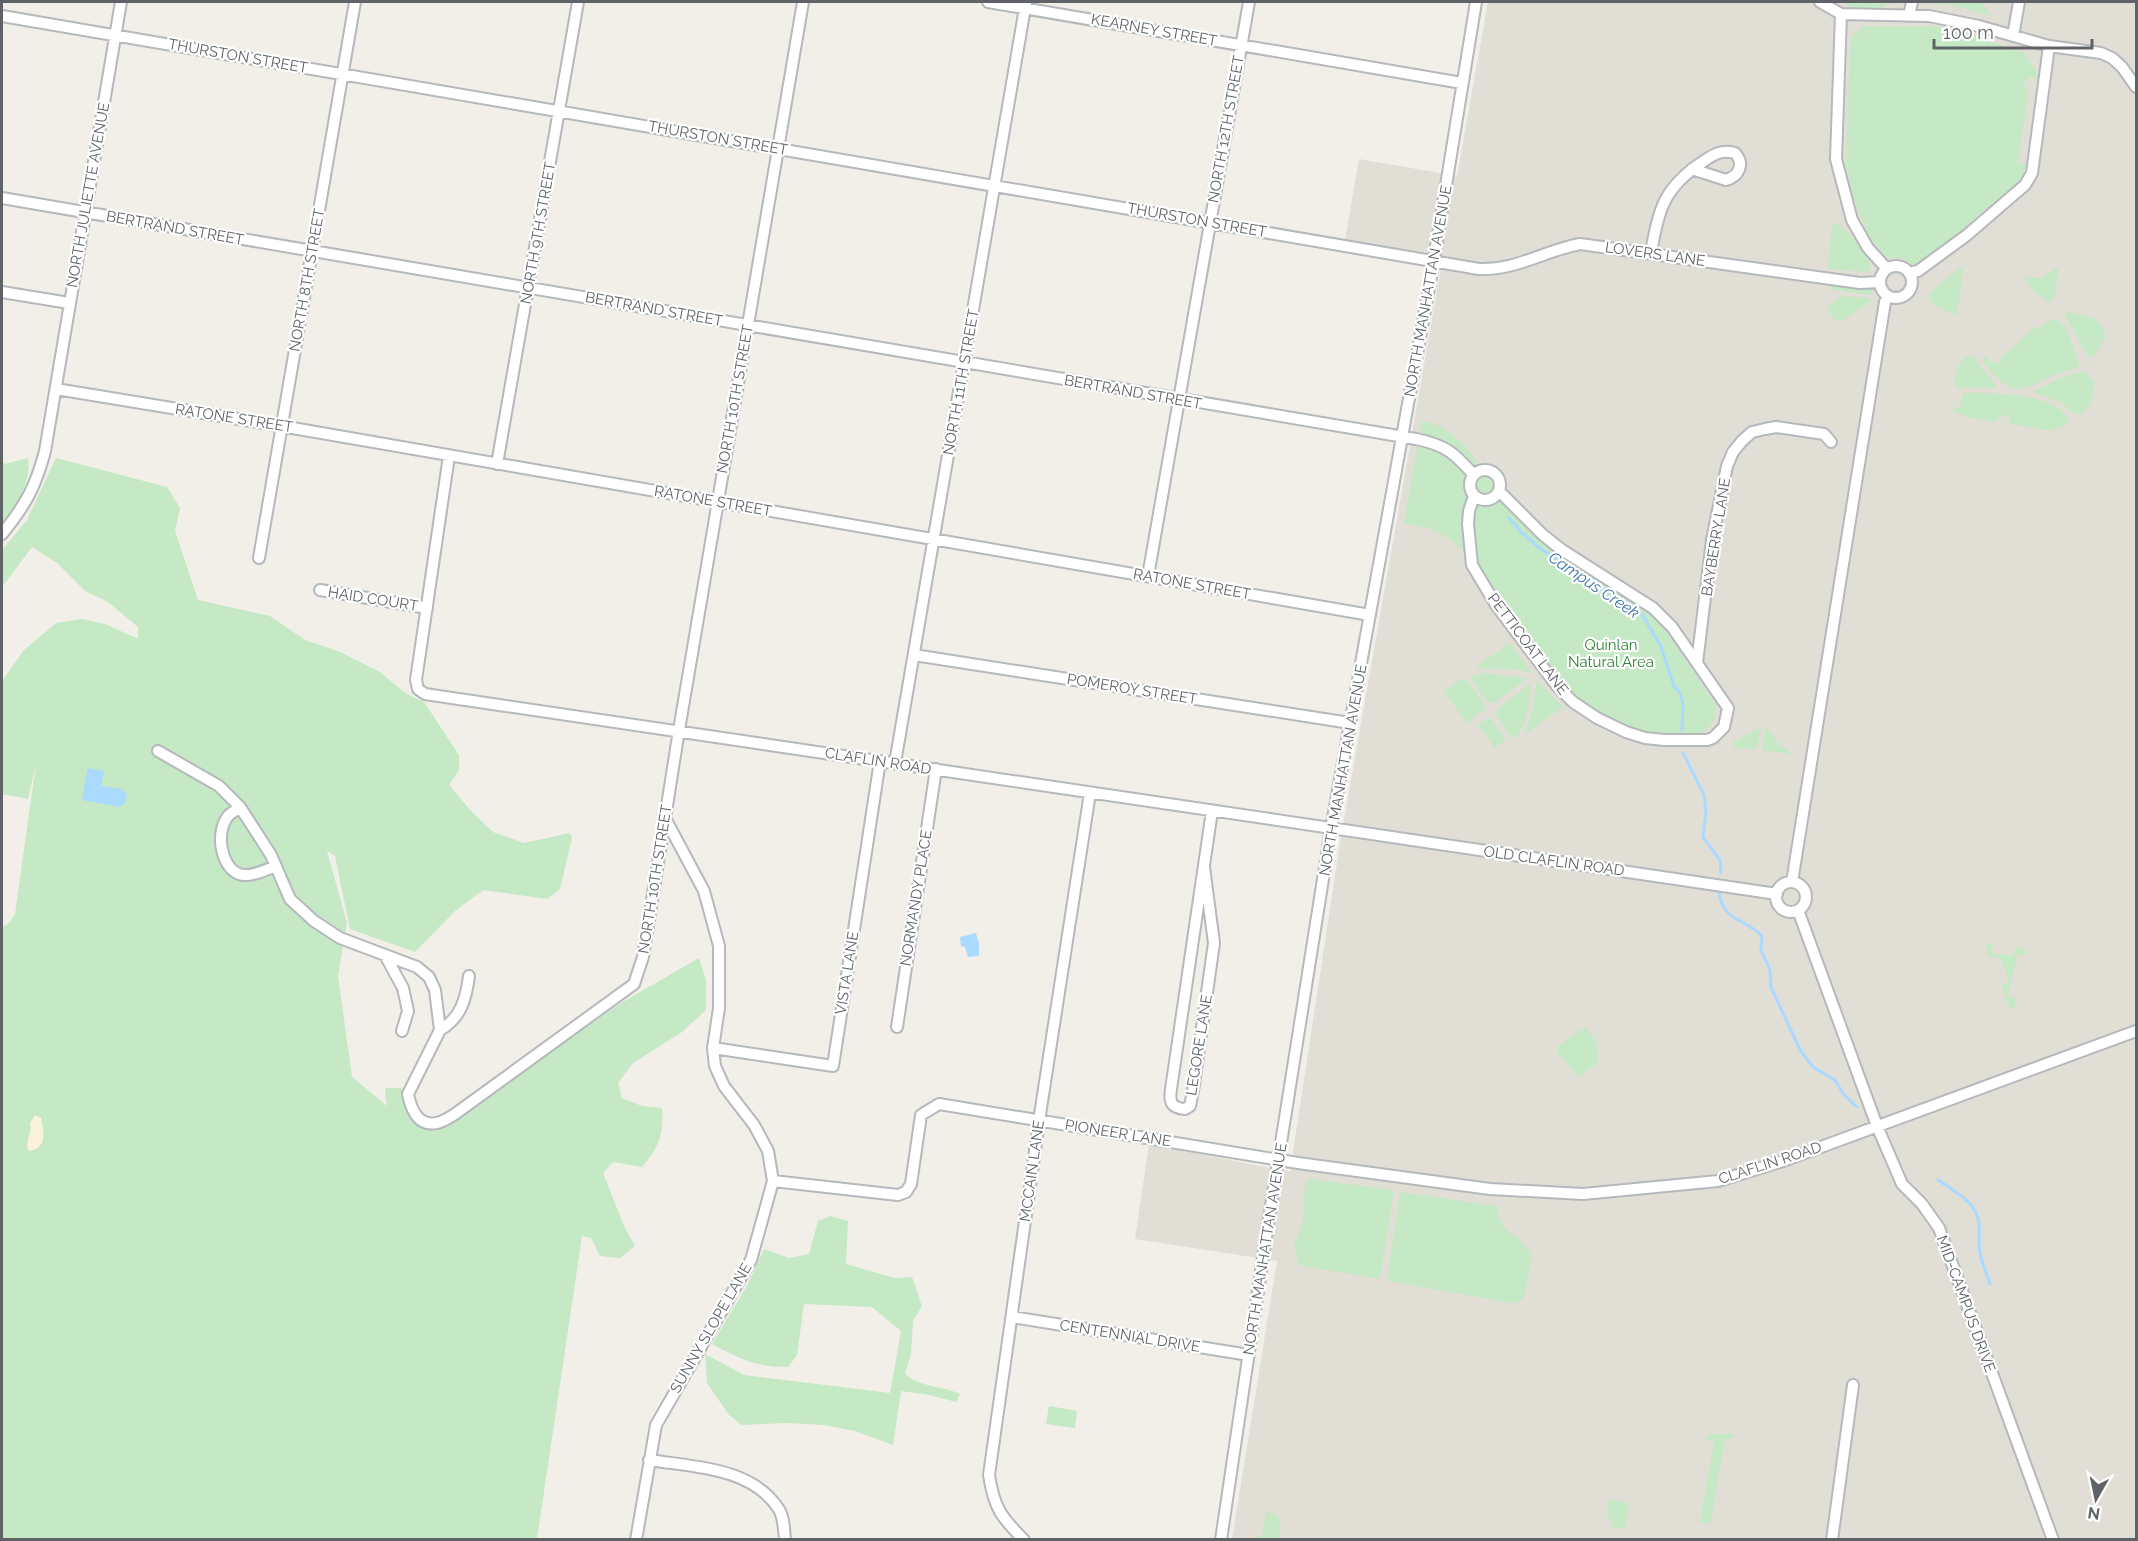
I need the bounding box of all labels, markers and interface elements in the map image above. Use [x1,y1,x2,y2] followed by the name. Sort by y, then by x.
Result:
[1089,10,1219,50] street label: KEARNEY STREET
[1934,12,2092,50] scale bar
[1943,22,1994,43] text: 100 m
[167,35,309,77] street label: THURSTON STREET
[1204,54,1248,204] street label: NORTH 12TH STREET
[63,101,113,289] street label: NORTH JULIETTE AVENUE
[647,117,789,159] street label: THURSTON STREET
[517,161,559,305] street label: NORTH 9TH STREET
[1401,184,1455,398] street label: NORTH MANHATTAN AVENUE
[1126,199,1268,241] street label: THURSTON STREET
[105,207,245,249] street label: BERTRAND STREET
[286,207,328,353] street label: NORTH 8TH STREET
[1604,238,1706,270] street label: LOVERS LANE
[584,288,724,330] street label: BERTRAND STREET
[939,308,983,456] street label: NORTH 11TH STREET
[713,323,757,475] street label: NORTH 10TH STREET
[1063,371,1203,413] street label: BERTRAND STREET
[174,400,294,436] street label: RATONE STREET
[1698,477,1734,597] street label: BAYBERRY LANE
[653,482,773,520] street label: RATONE STREET
[1545,548,1643,623] water label: Campus Creek
[1132,565,1252,603] street label: RATONE STREET
[327,583,419,615] street label: HAID COURT
[1484,590,1572,698] street label: PETTICOAT LANE
[1568,636,1654,671] park label: Quinlan Natural Area
[1316,663,1370,877] street label: NORTH MANHATTAN AVENUE
[1066,670,1198,708] street label: POMEROY STREET
[824,744,933,778] street label: CLAFLIN ROAD
[634,803,676,955] street label: NORTH 10TH STREET
[896,828,936,968] street label: NORMANDY PLACE
[1482,842,1626,880] street label: OLD CLAFLIN ROAD
[832,930,862,1016] street label: VISTA LANE
[1182,993,1216,1097] street label: LEGORE LANE
[1064,1116,1172,1150] street label: PIONEER LANE
[1016,1119,1048,1223] street label: MCCAIN LANE
[1716,1138,1824,1188] street label: CLAFLIN ROAD
[1239,1142,1291,1356] street label: NORTH MANHATTAN AVENUE
[1933,1233,1999,1375] street label: MID-CAMPUS DRIVE
[666,1260,756,1396] street label: SUNNY SLOPE LANE
[1058,1316,1202,1356] street label: CENTENNIAL DRIVE
[2066,1469,2126,1529] north arrow
[2086,1503,2101,1524] text: N

